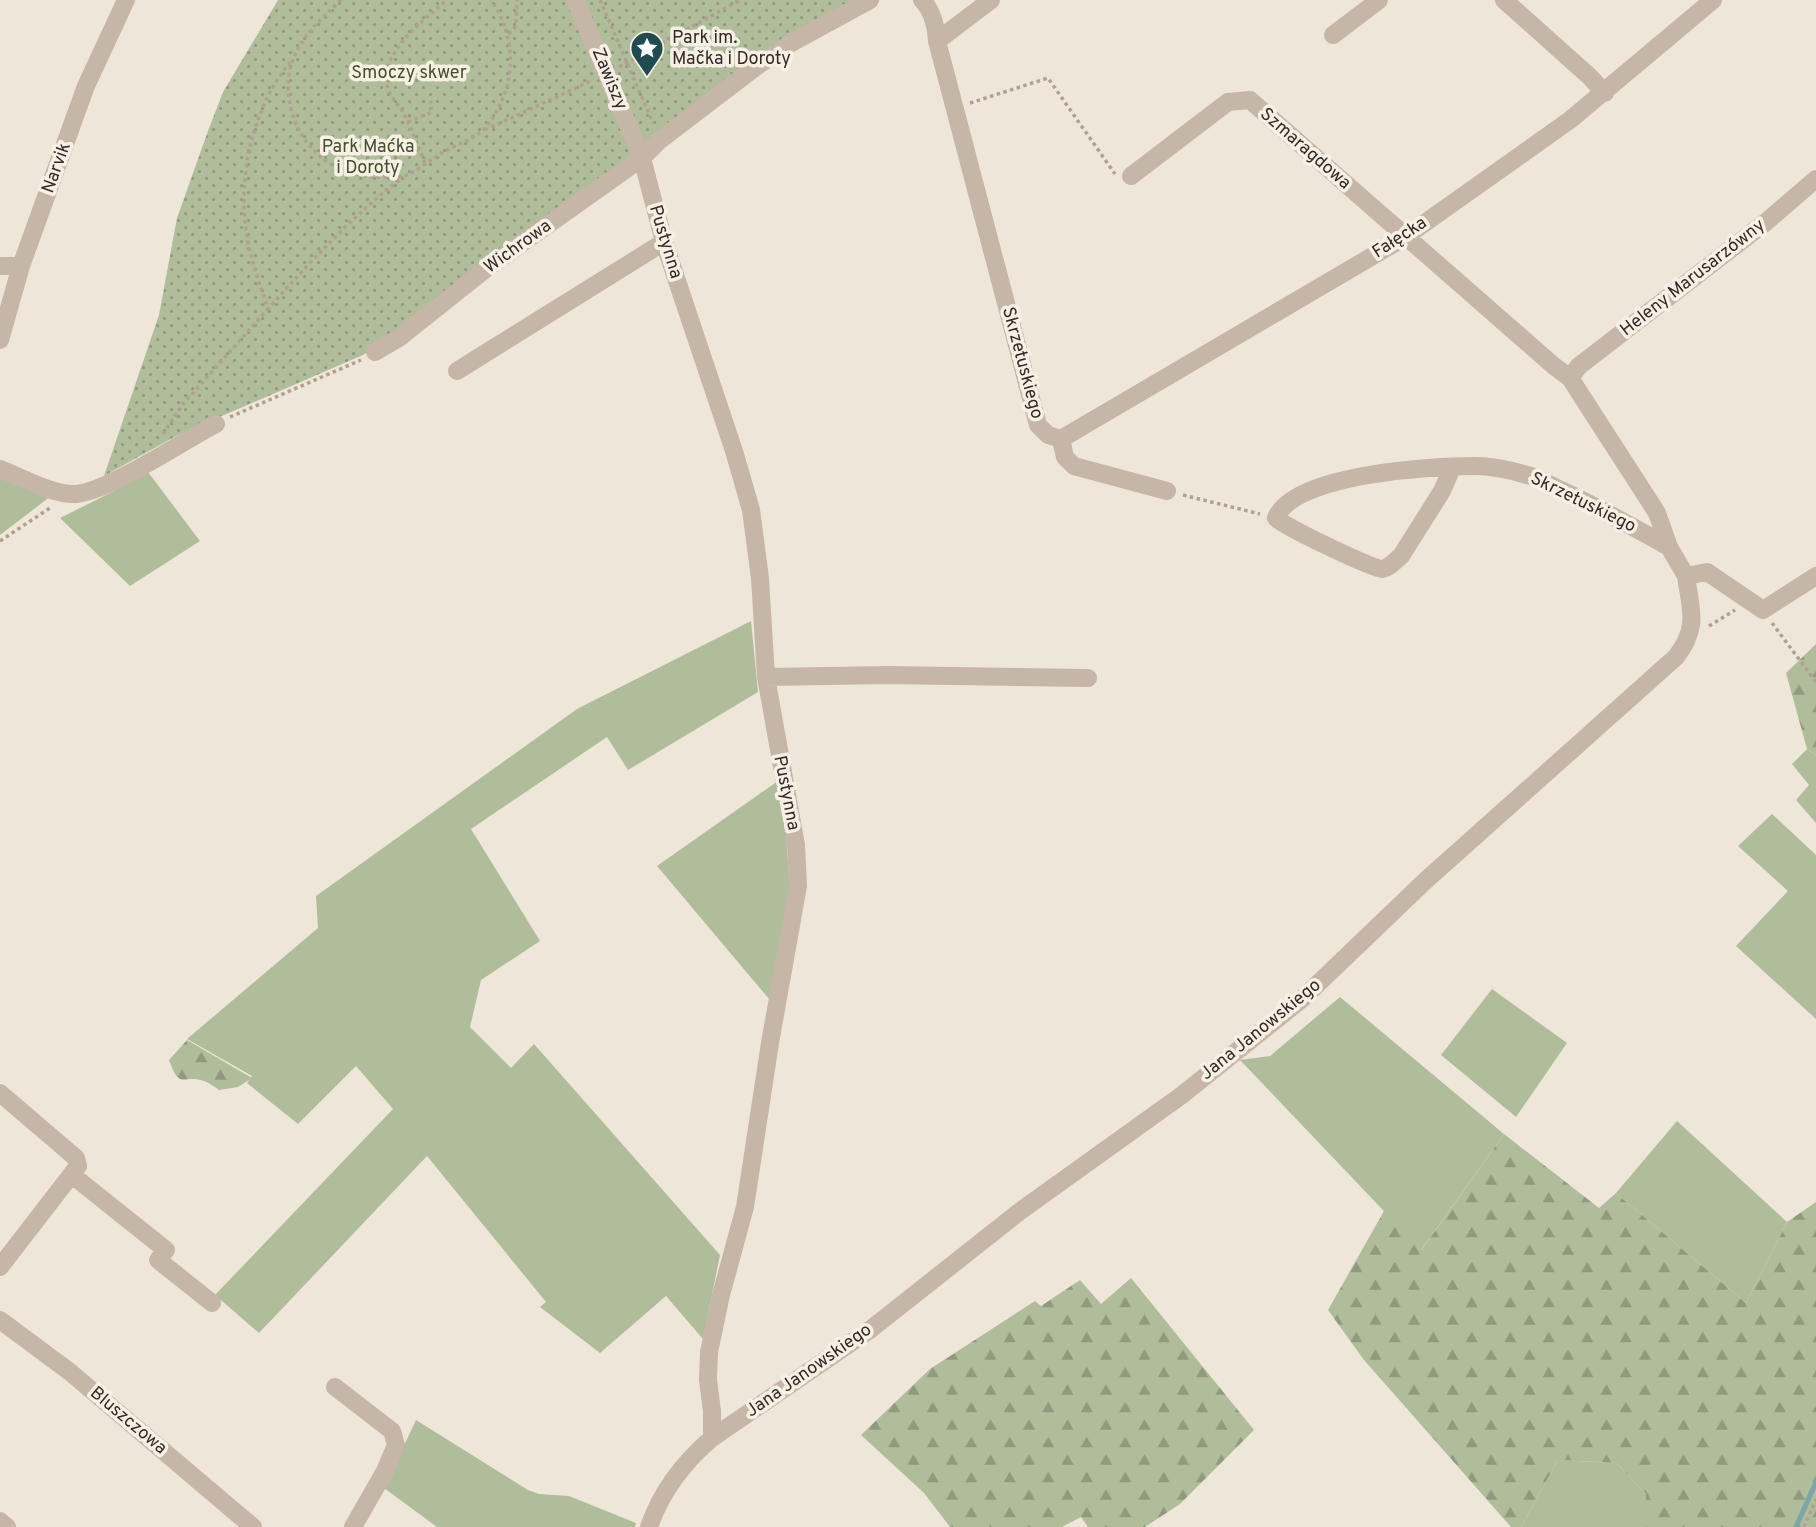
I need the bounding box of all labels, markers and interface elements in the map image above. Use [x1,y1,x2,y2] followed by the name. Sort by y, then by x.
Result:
[672,27,791,71] place label: Park im. Mačka i Doroty
[628,29,666,78] place icon: Park im. Mačka i Doroty
[586,45,632,113] street label: Zawiszy
[351,62,467,85] park label: Smoczy skwer
[1255,103,1355,195] street label: Szmaragdowa
[322,136,414,180] park label: Park Maćka i Doroty
[37,139,77,197] street label: Narvik
[643,202,687,282] street label: Pustynna
[1368,212,1432,264] street label: Fałęcka
[1616,214,1770,342] street label: Heleny Marusarzówny
[480,215,556,279] street label: Wichrowa
[996,305,1048,421] street label: Skrzetuskiego
[1526,467,1640,539] street label: Skrzetuskiego
[767,754,805,832] street label: Pustynna
[1196,974,1326,1086] street label: Jana Janowskiego
[741,1319,877,1423] street label: Jana Janowskiego
[85,1382,171,1460] street label: Bluszczowa

